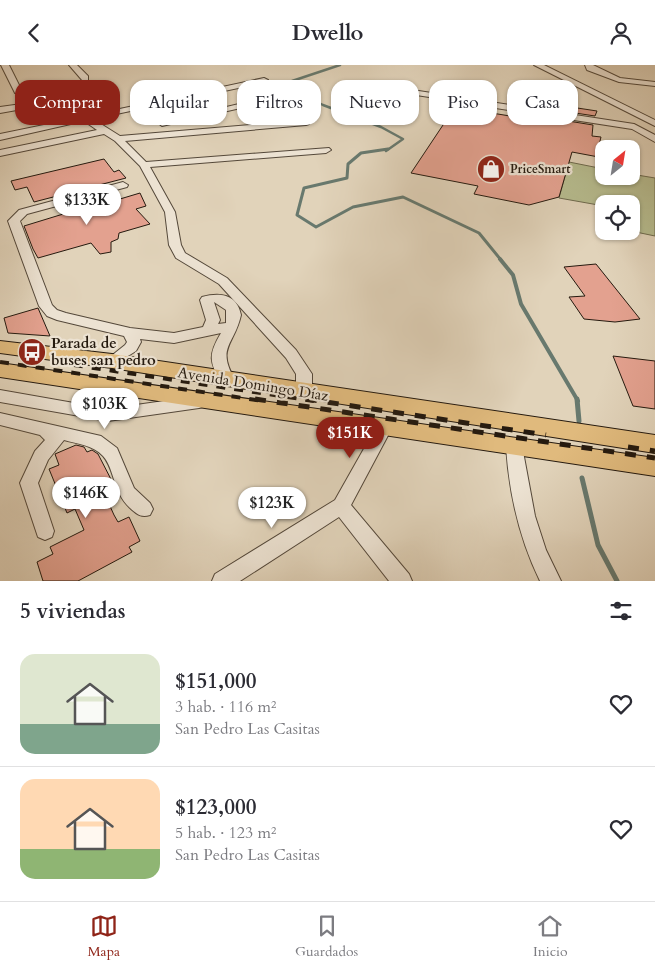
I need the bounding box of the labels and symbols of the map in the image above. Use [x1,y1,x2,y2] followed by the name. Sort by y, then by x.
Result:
[595,140,640,185] north arrow
[476,154,506,184] shop icon: PriceSmart
[510,161,571,177] place label: PriceSmart
[52,184,122,226] pin: $133K
[51,333,156,370] place label: Parada de buses san pedro
[17,337,47,367] bus stop icon: Parada de buses san pedro
[176,362,330,406] street label: Avenida Domingo Díaz
[70,387,140,430] pin: $103K
[315,417,385,459] pin: $151K
[51,477,121,519] pin: $146K
[237,487,307,529] pin: $123K

